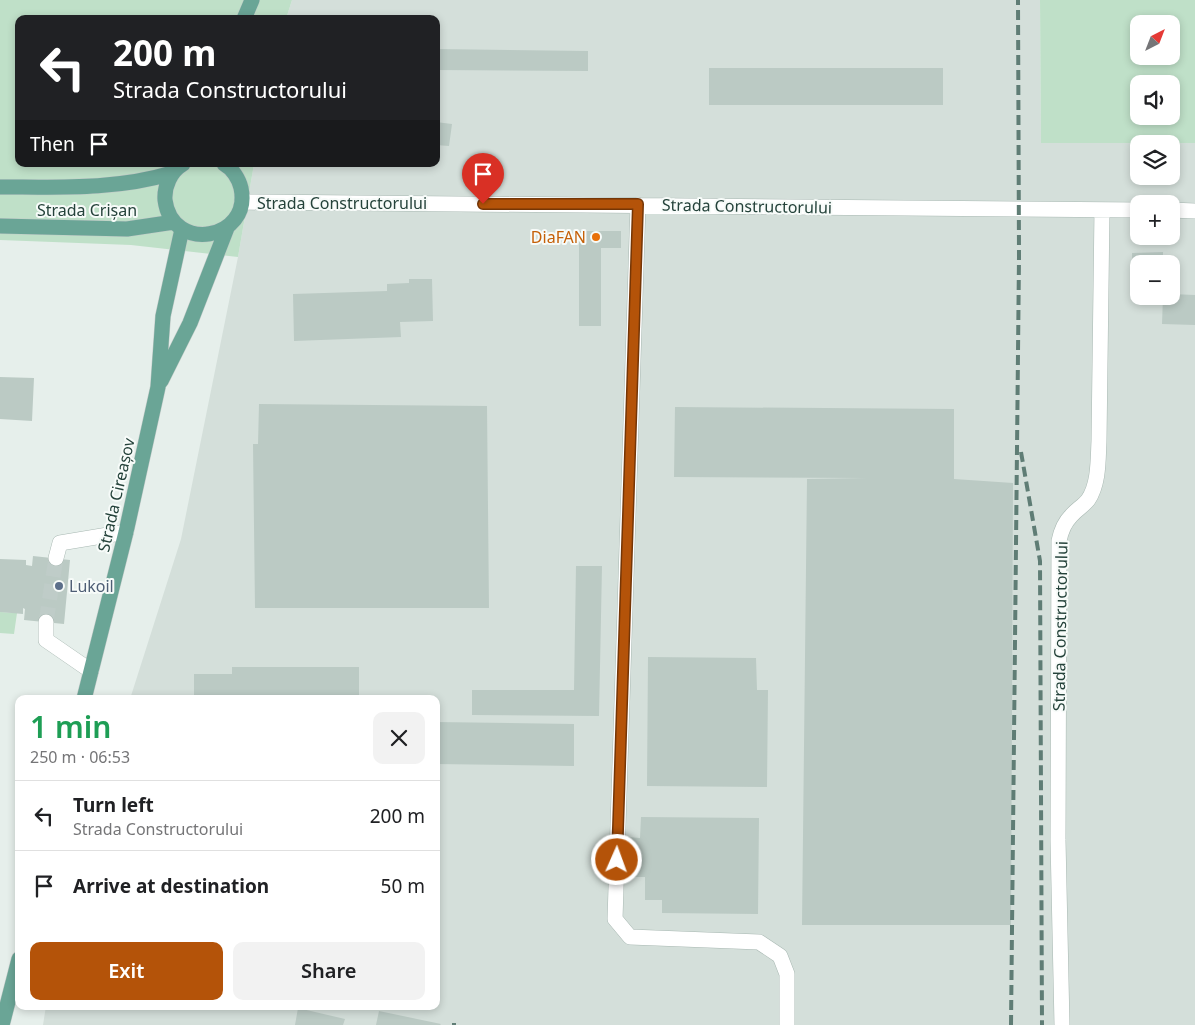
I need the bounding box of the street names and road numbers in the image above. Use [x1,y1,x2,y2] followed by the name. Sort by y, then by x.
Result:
[257,192,427,214] street label: Strada Constructorului
[662,194,832,218] street label: Strada Constructorului
[37,199,137,221] street label: Strada Crișan
[92,435,140,554] street label: Strada Cireașov
[1048,541,1072,711] street label: Strada Constructorului

